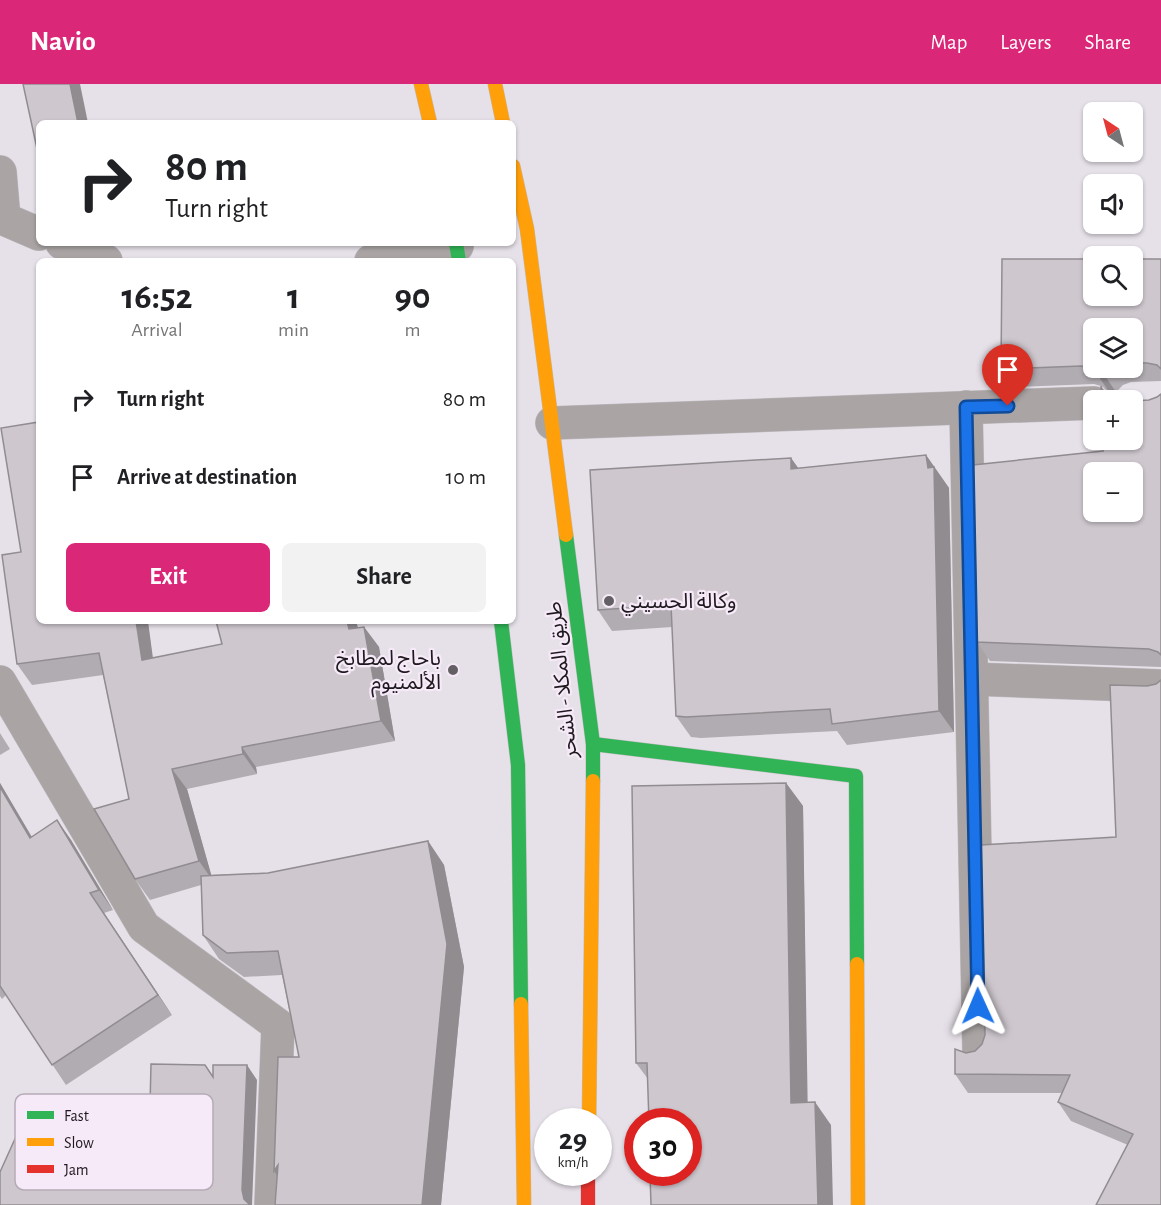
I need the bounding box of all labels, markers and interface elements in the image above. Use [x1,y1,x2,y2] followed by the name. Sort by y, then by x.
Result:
[30,28,96,56] text: Navio
[931,32,967,53] text: Map
[1000,32,1051,53] text: Layers
[1084,32,1131,53] text: Share
[1083,102,1143,162] north arrow
[1083,102,1143,522] map controls
[66,144,144,222] icon: right
[165,146,248,188] text: 80 m
[1083,174,1143,234] button: sound
[165,195,268,222] text: Turn right
[1083,246,1143,306] button: search
[121,279,193,315] text: 16:52
[287,279,300,315] text: 1
[394,279,431,315] text: 90
[1083,318,1143,378] button: layers
[131,320,183,340] text: Arrival
[278,320,309,340] text: min
[405,320,421,340] text: m
[982,344,1033,406] pin
[991,353,1024,386] icon: arrive
[66,383,99,416] icon: right
[117,388,204,410] text: Turn right
[443,388,486,410] text: 80 m
[1083,390,1143,450] button: +
[66,461,99,494] icon: arrive
[1083,462,1143,522] button: −
[117,466,297,488] text: Arrive at destination
[446,466,486,488] text: 10 m
[66,543,270,612] button: Exit
[282,543,486,612] button: Share
[621,591,736,616] place label: وكالة الحسيني
[602,594,616,608] marker: وكالة الحسيني
[543,600,583,761] street label: طريق المكلا - الشحر
[336,648,441,698] place label: باحاج لمطابخ الألمنيوم
[446,663,460,677] marker: باحاج لمطابخ الألمنيوم
[946,974,1010,1038] position arrow
[15,1094,213,1190] legend
[64,1108,89,1124] text: Fast
[624,1108,702,1186] speed limit sign: 30
[559,1125,587,1155] text: 29
[64,1135,94,1151] text: Slow
[558,1155,588,1170] text: km/h
[64,1162,89,1178] text: Jam

